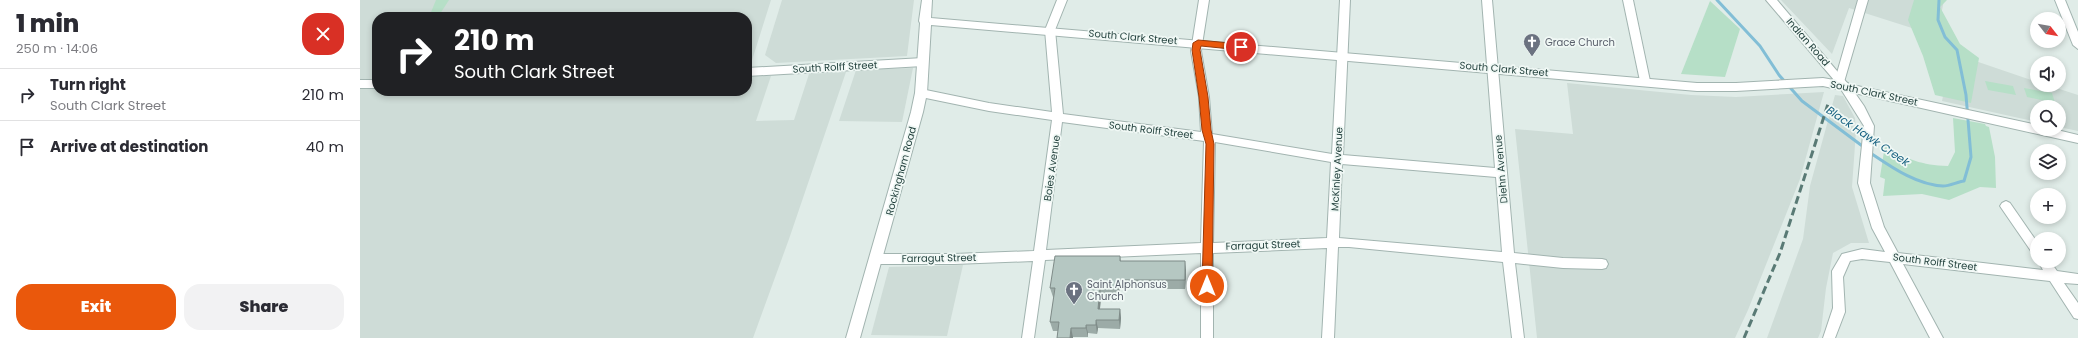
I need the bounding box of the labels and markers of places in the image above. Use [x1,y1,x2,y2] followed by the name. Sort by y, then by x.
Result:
[1224,30,1258,64] pin
[1522,32,1542,57] church icon: Grace Church
[1545,35,1615,50] place label: Grace Church
[1087,277,1167,304] place label: Saint Alphonsus Church
[1064,280,1084,305] church icon: Saint Alphonsus Church

